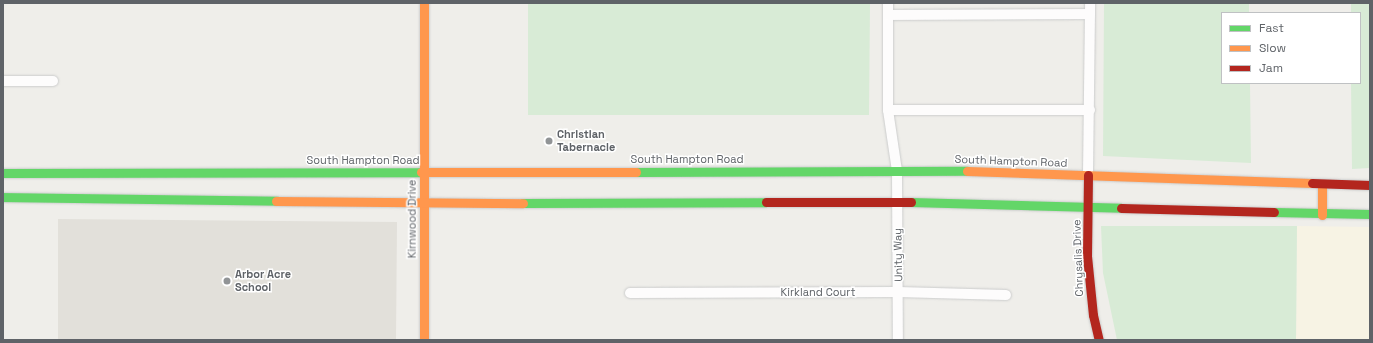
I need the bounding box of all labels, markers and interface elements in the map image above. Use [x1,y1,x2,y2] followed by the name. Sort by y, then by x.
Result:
[1221,12,1361,84] legend
[1259,20,1284,36] text: Fast
[1259,40,1286,56] text: Slow
[1259,60,1283,76] text: Jam
[557,128,615,154] place label: Christian Tabernacle
[544,136,554,146] marker: Christian Tabernacle
[630,152,744,166] street label: South Hampton Road
[954,152,1068,170] street label: South Hampton Road
[306,153,420,167] street label: South Hampton Road
[405,180,419,258] street label: Kirnwood Drive
[1070,219,1086,297] street label: Chrysalis Drive
[891,228,905,282] street label: Unity Way
[235,268,291,294] place label: Arbor Acre School
[222,276,232,286] marker: Arbor Acre School
[781,285,855,299] street label: Kirkland Court

